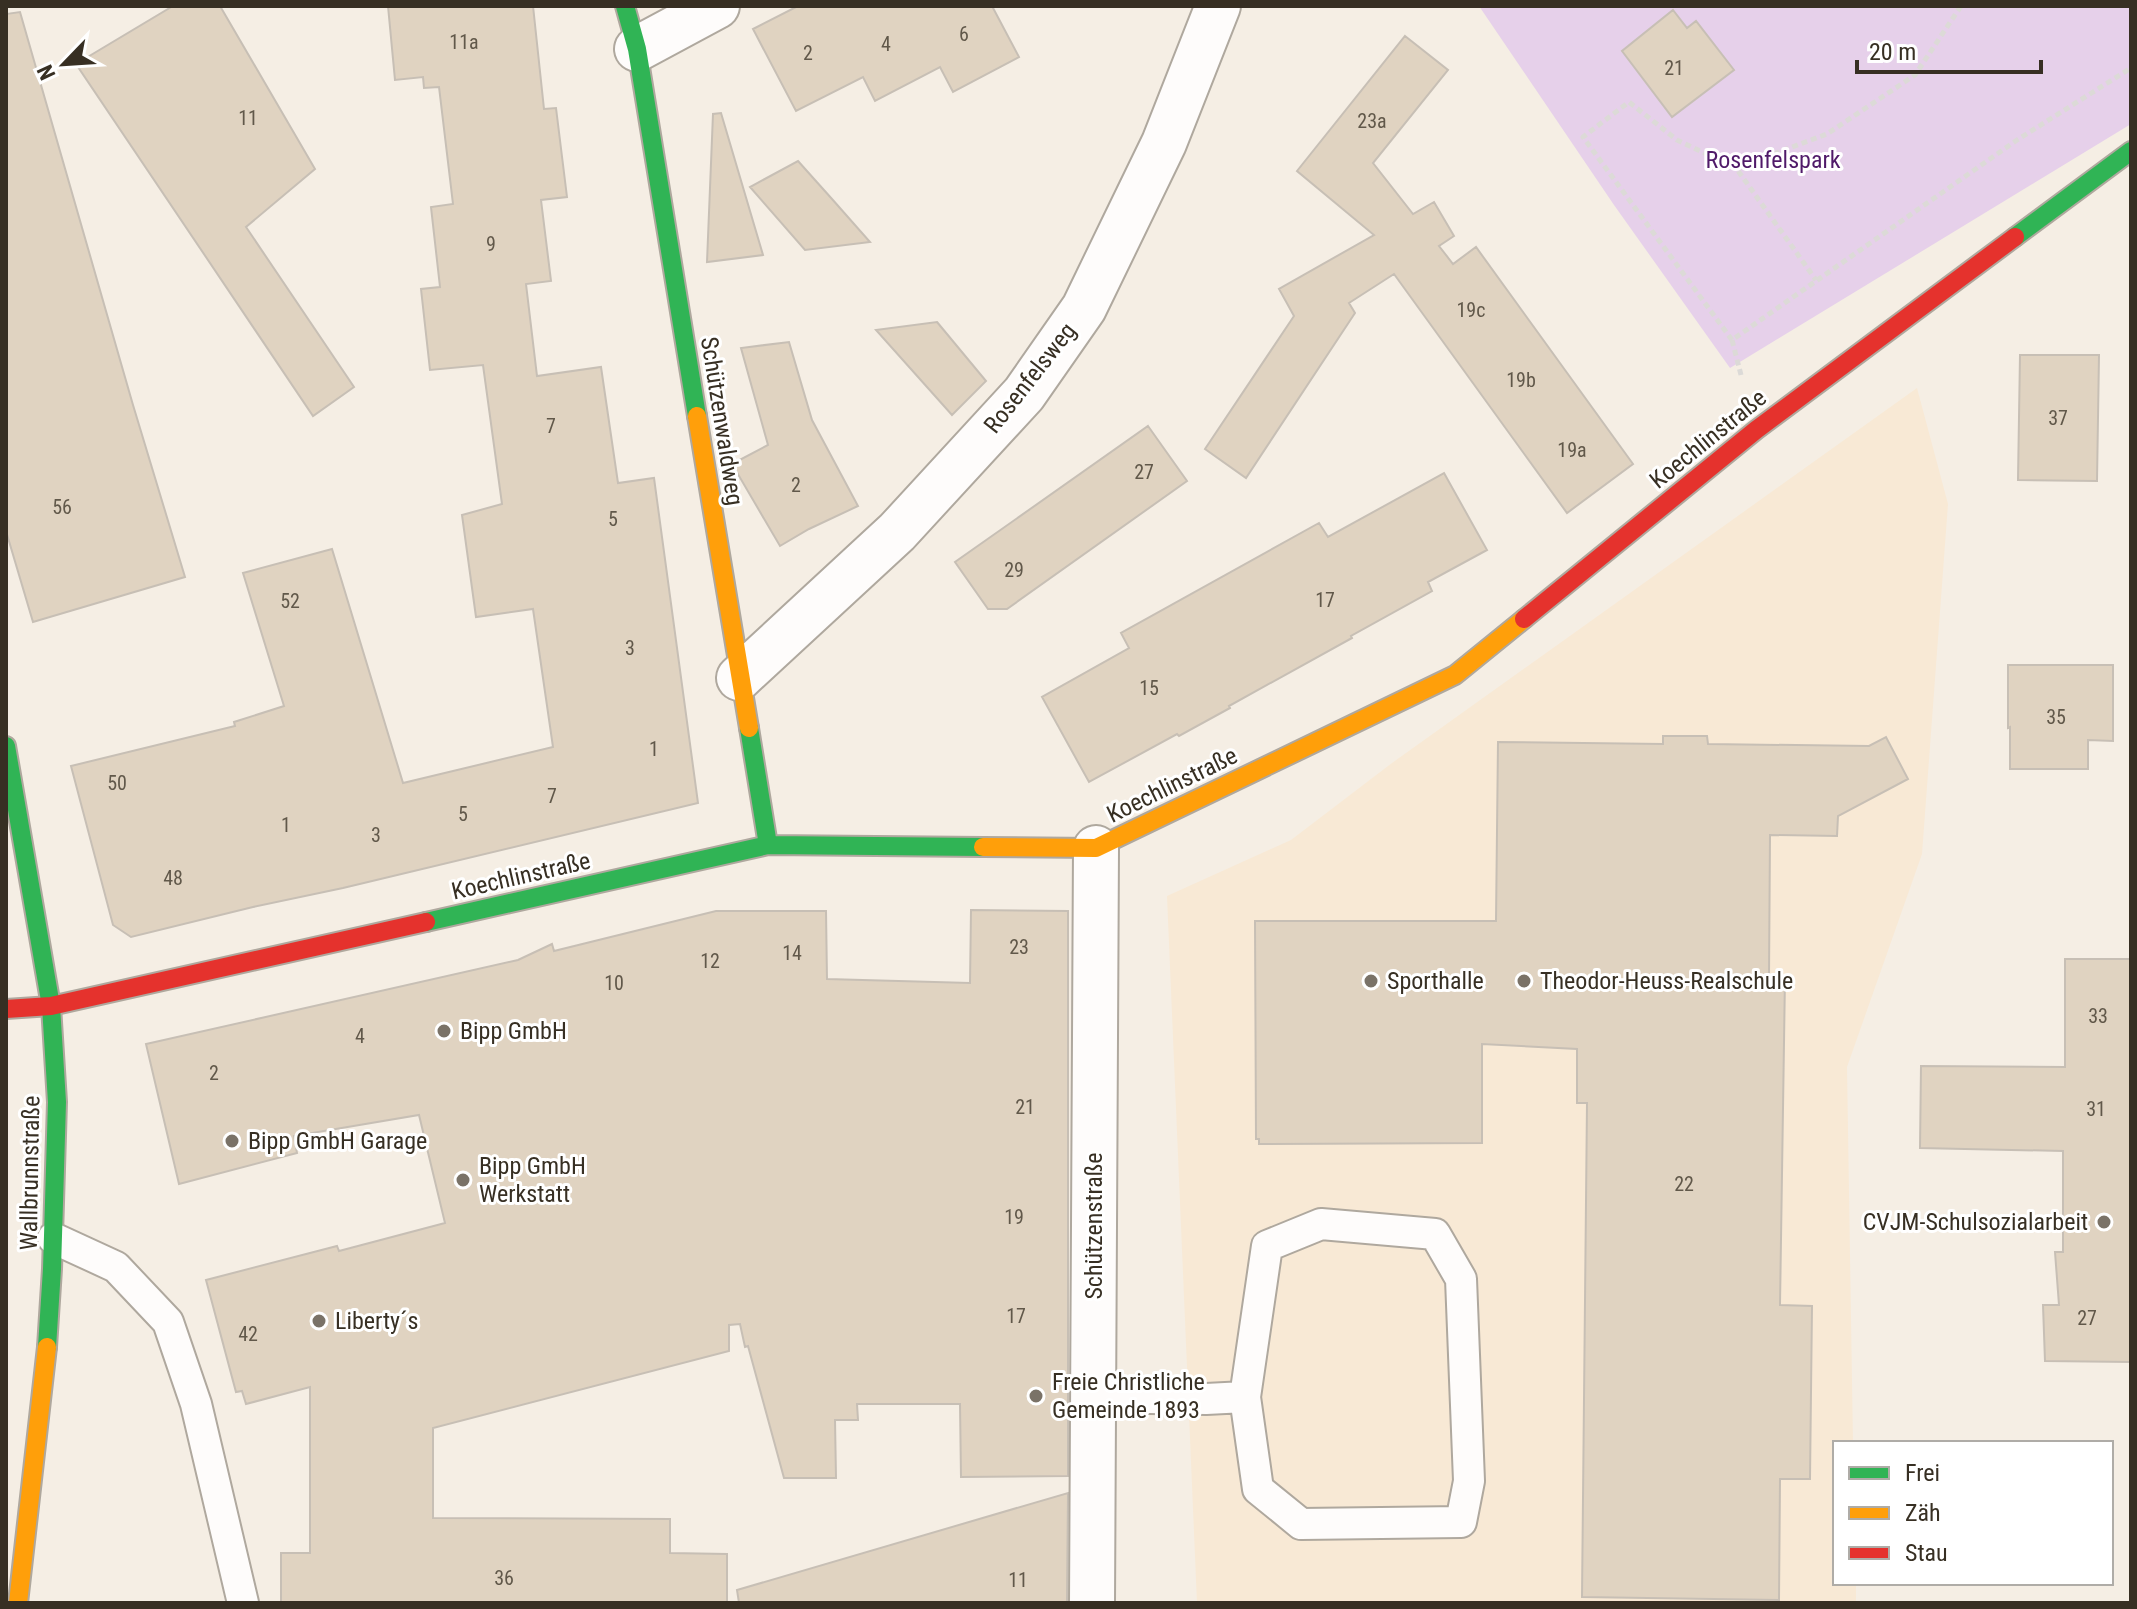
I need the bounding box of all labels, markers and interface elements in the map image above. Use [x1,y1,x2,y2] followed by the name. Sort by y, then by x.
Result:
[959,22,969,46] house number: 6
[24,24,104,104] north arrow
[1857,24,2041,74] scale bar
[449,30,479,54] house number: 11a
[881,32,891,56] house number: 4
[1869,38,1916,66] text: 20 m
[803,41,813,65] house number: 2
[1664,56,1684,80] house number: 21
[32,61,61,84] text: N
[238,106,258,130] house number: 11
[1357,109,1387,133] house number: 23a
[1705,146,1841,174] park label: Rosenfelspark
[486,232,496,256] house number: 9
[1457,298,1485,322] house number: 19c
[978,317,1082,439] street label: Rosenfelsweg
[695,335,749,507] street label: Schützenwaldweg
[1506,368,1536,392] house number: 19b
[1644,384,1772,494] street label: Koechlinstraße
[2048,406,2068,430] house number: 37
[546,414,556,438] house number: 7
[1557,438,1587,462] house number: 19a
[1134,460,1154,484] house number: 27
[791,473,801,497] house number: 2
[52,495,72,519] house number: 56
[608,507,618,531] house number: 5
[1004,558,1024,582] house number: 29
[1315,588,1335,612] house number: 17
[280,589,300,613] house number: 52
[625,636,635,660] house number: 3
[1139,676,1159,700] house number: 15
[2046,705,2066,729] house number: 35
[649,737,659,761] house number: 1
[1102,741,1242,829] street label: Koechlinstraße
[107,771,127,795] house number: 50
[547,784,557,808] house number: 7
[458,802,468,826] house number: 5
[281,813,291,837] house number: 1
[371,823,381,847] house number: 3
[449,846,593,906] street label: Koechlinstraße
[163,866,183,890] house number: 48
[1009,935,1029,959] house number: 23
[782,941,802,965] house number: 14
[700,949,720,973] house number: 12
[1387,967,1484,995] place label: Sporthalle
[1540,967,1793,995] place label: Theodor-Heuss-Realschule
[604,971,624,995] house number: 10
[1362,972,1380,990] marker: Sporthalle
[1515,972,1533,990] marker: Theodor-Heuss-Realschule
[2088,1004,2108,1028] house number: 33
[460,1017,567,1045] place label: Bipp GmbH
[435,1022,453,1040] marker: Bipp GmbH
[355,1024,365,1048] house number: 4
[209,1061,219,1085] house number: 2
[15,1095,45,1251] street label: Wallbrunnstraße
[1015,1095,1035,1119] house number: 21
[2086,1097,2106,1121] house number: 31
[248,1127,427,1155] place label: Bipp GmbH Garage
[223,1132,241,1150] marker: Bipp GmbH Garage
[479,1152,586,1208] place label: Bipp GmbH Werkstatt
[1080,1152,1108,1300] street label: Schützenstraße
[454,1171,472,1189] marker: Bipp GmbH Werkstatt
[1674,1172,1694,1196] house number: 22
[1004,1205,1024,1229] house number: 19
[1863,1208,2088,1236] place label: CVJM-Schulsozialarbeit
[2095,1213,2113,1231] marker: CVJM-Schulsozialarbeit
[1006,1304,1026,1328] house number: 17
[2077,1306,2097,1330] house number: 27
[335,1307,418,1335] place label: Liberty´s
[310,1312,328,1330] marker: Liberty´s
[238,1322,258,1346] house number: 42
[1052,1368,1205,1424] place label: Freie Christliche Gemeinde 1893
[1027,1387,1045,1405] marker: Freie Christliche Gemeinde 1893
[1833,1441,2113,1585] legend
[1905,1459,1940,1487] text: Frei
[1905,1499,1941,1527] text: Zäh
[1905,1539,1948,1567] text: Stau
[494,1566,514,1590] house number: 36
[1008,1568,1028,1592] house number: 11

